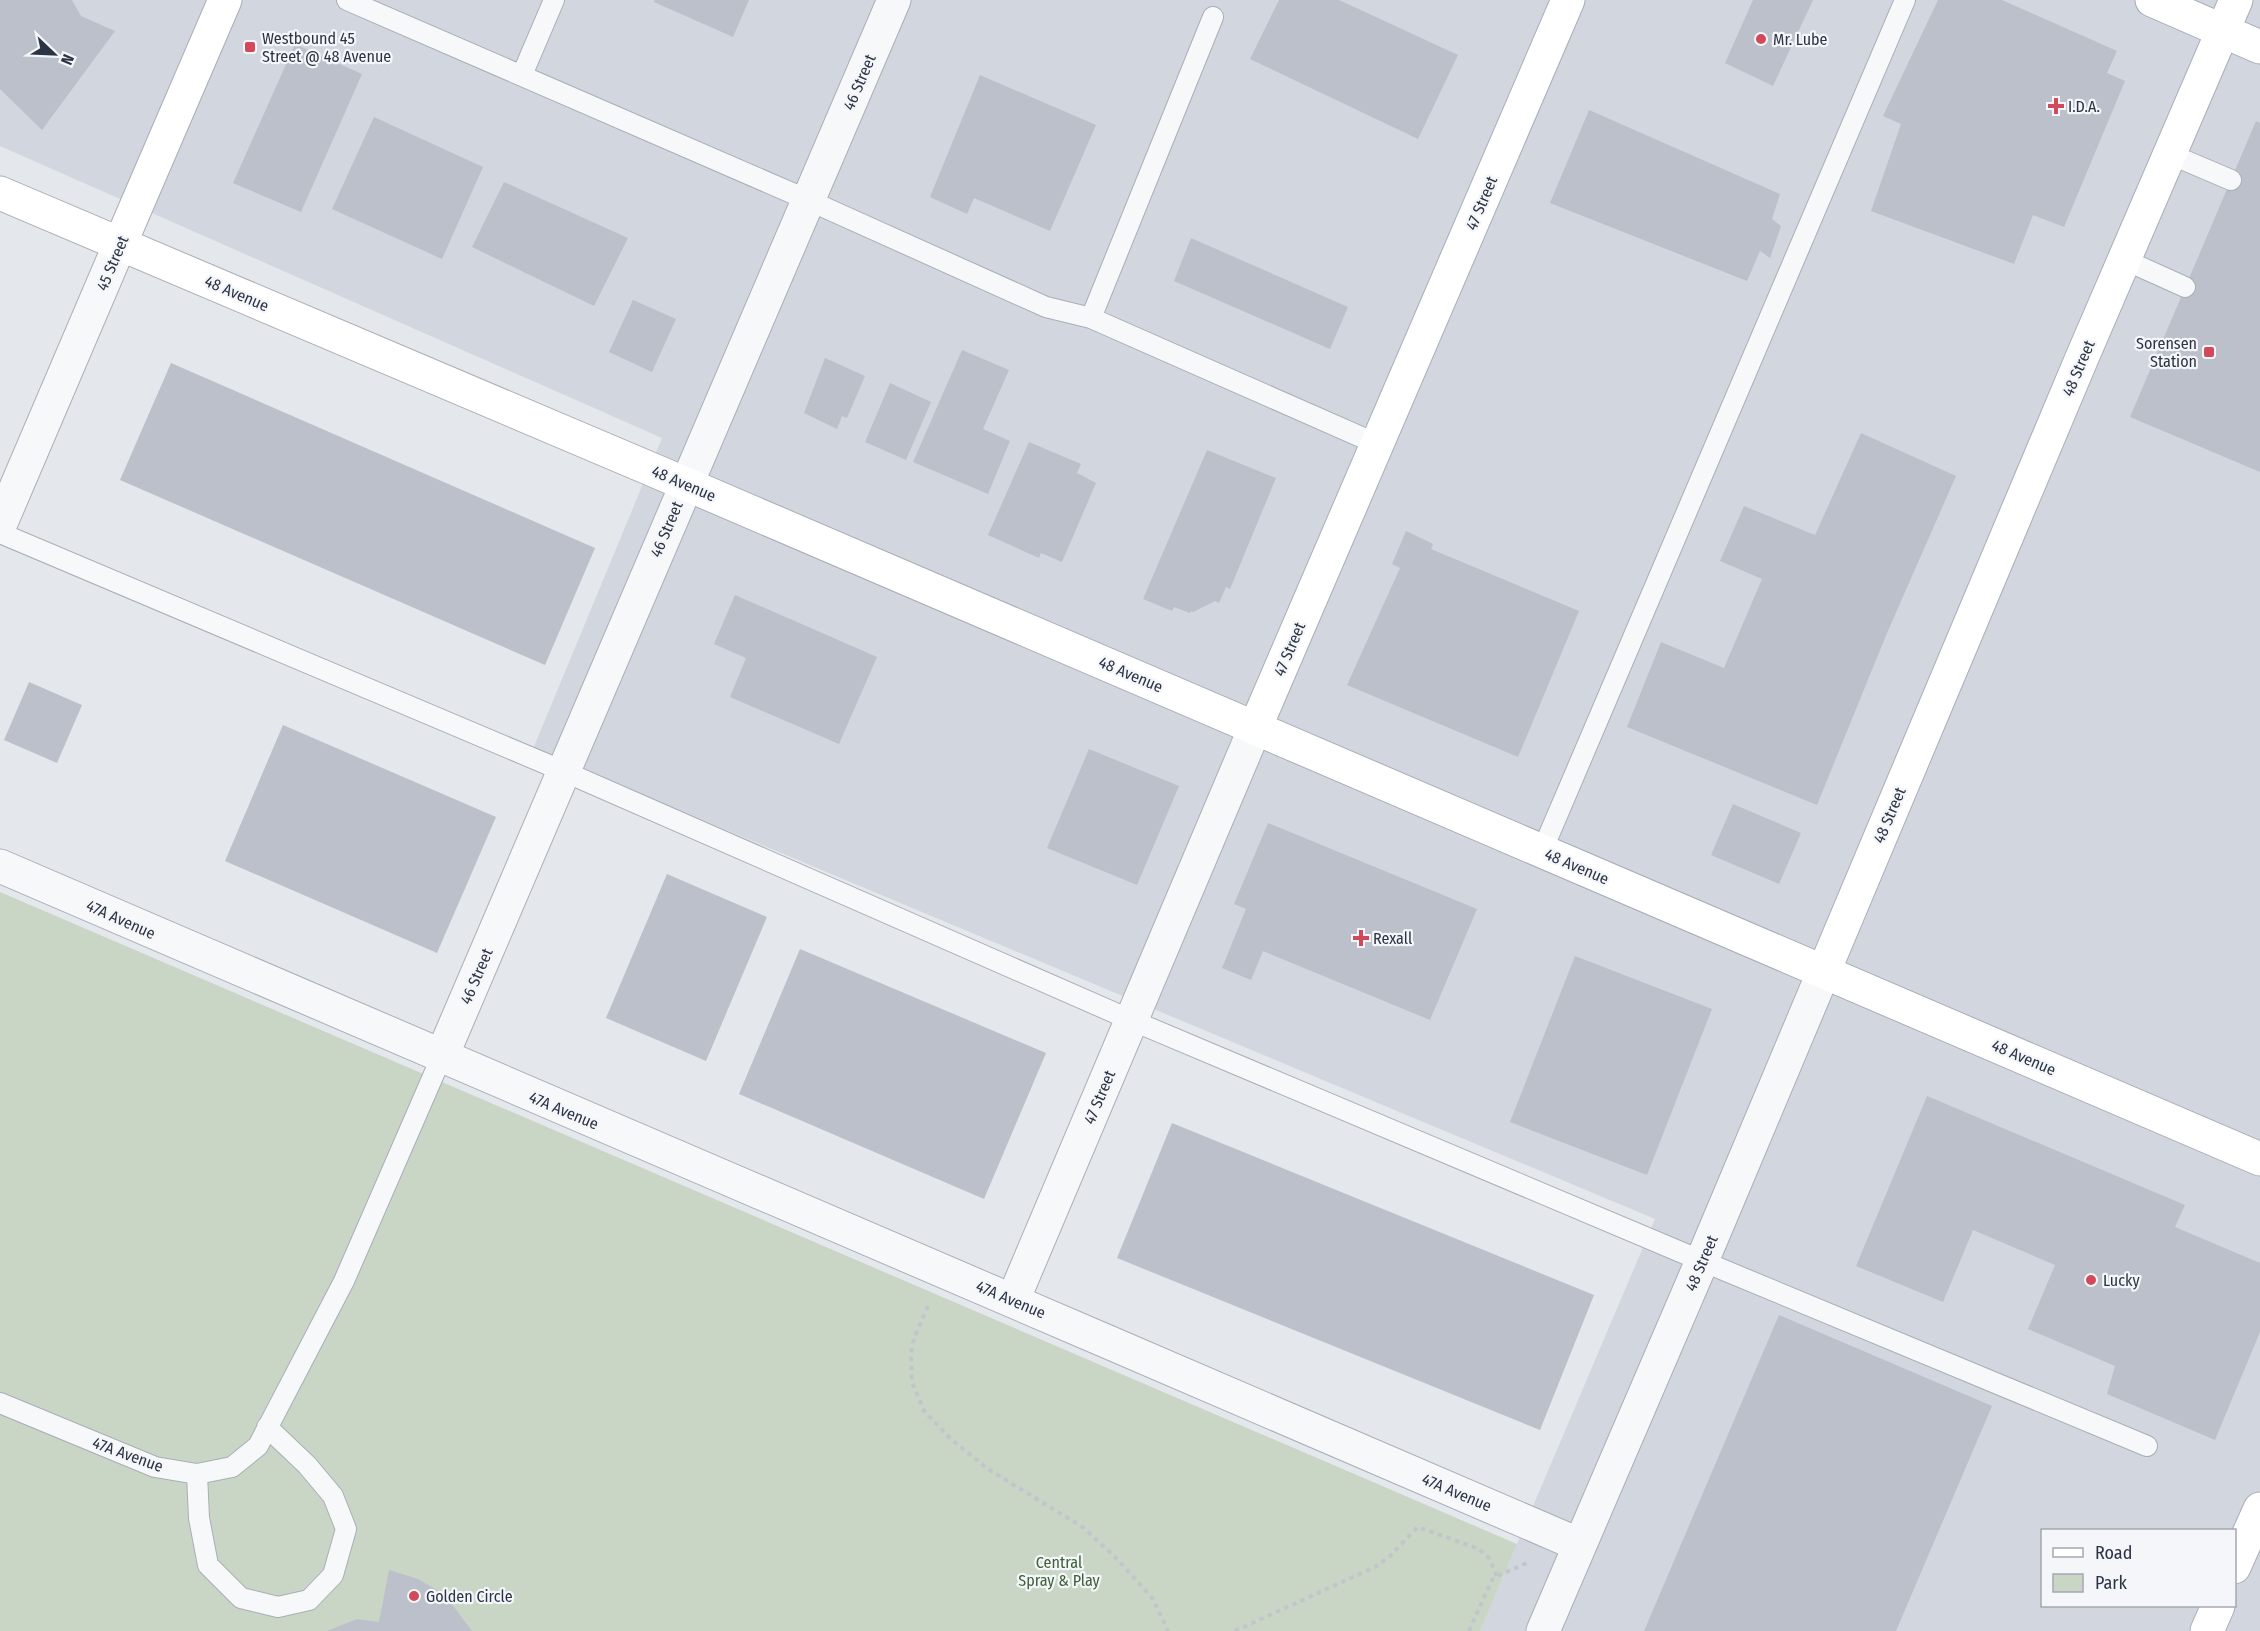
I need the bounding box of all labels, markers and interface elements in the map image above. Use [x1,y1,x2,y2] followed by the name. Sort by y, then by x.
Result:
[24,24,84,84] north arrow
[262,29,391,66] place label: Westbound 45 Street @ 48 Avenue
[1773,30,1828,49] place label: Mr. Lube
[1754,32,1768,46] marker: Mr. Lube
[243,40,257,54] marker: Westbound 45 Street @ 48 Avenue
[839,51,880,113] street label: 46 Street
[57,52,78,68] text: N
[2068,97,2100,116] place label: I.D.A.
[2049,99,2063,113] marker: I.D.A.
[1462,173,1502,233] street label: 47 Street
[92,232,133,294] street label: 45 Street
[202,272,272,315] street label: 48 Avenue
[2136,334,2197,371] place label: Sorensen Station
[2058,337,2099,399] street label: 48 Street
[2202,345,2216,359] marker: Sorensen Station
[649,462,719,505] street label: 48 Avenue
[646,498,687,560] street label: 46 Street
[1270,619,1310,679] street label: 47 Street
[1096,653,1166,696] street label: 48 Avenue
[1869,784,1910,846] street label: 48 Street
[1542,845,1612,888] street label: 48 Avenue
[83,896,158,943] street label: 47A Avenue
[1373,929,1412,948] place label: Rexall
[1354,931,1368,945] marker: Rexall
[456,945,497,1007] street label: 46 Street
[1989,1036,2059,1079] street label: 48 Avenue
[1080,1067,1120,1127] street label: 47 Street
[526,1087,602,1134] street label: 47A Avenue
[1681,1232,1722,1294] street label: 48 Street
[2103,1271,2141,1290] place label: Lucky
[2084,1273,2098,1287] marker: Lucky
[973,1276,1049,1323] street label: 47A Avenue
[90,1433,166,1476] street label: 47A Avenue
[1419,1469,1495,1516] street label: 47A Avenue
[2041,1529,2236,1607] legend
[2095,1542,2132,1564] text: Road
[1018,1553,1101,1590] park label: Central Spray & Play
[2095,1572,2128,1594] text: Park
[426,1587,513,1606] place label: Golden Circle
[407,1589,421,1603] marker: Golden Circle

